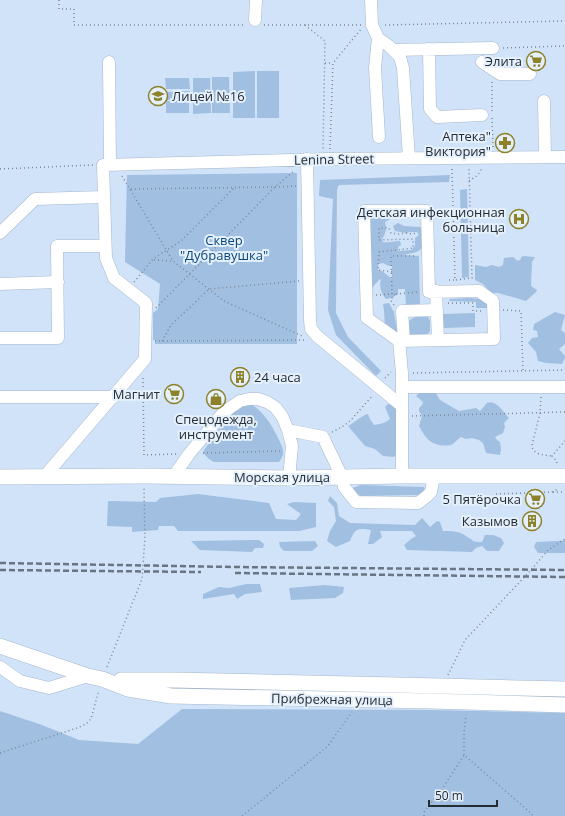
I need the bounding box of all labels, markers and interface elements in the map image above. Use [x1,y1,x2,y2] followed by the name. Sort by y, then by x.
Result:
[525,50,547,72] supermarket icon: Элита
[485,52,522,70] place label: Элита
[147,85,169,107] school or university icon: Лицей №16
[172,87,245,105] place label: Лицей №16
[425,127,491,160] place label: Аптека" Виктория"
[494,132,516,154] pharmacy icon: Аптека" Виктория"
[294,149,375,169] street label: Lenina Street
[357,203,505,236] place label: Детская инфекционная больница
[508,208,530,230] hospital icon: Детская инфекционная больница
[180,231,268,264] park label: Сквер "Дубравушка"
[229,366,251,388] building icon: 24 часа
[254,368,301,386] place label: 24 часа
[163,383,185,405] supermarket icon: Магнит
[113,385,160,403] place label: Магнит
[205,388,227,410] shop icon: Спецодежда, инструмент
[175,410,257,443] place label: Спецодежда, инструмент
[234,468,330,486] street label: Морская улица
[524,488,546,510] supermarket icon: 5 Пятёрочка
[443,490,521,508] place label: 5 Пятёрочка
[521,510,543,532] building icon: Казымов
[462,512,518,530] place label: Казымов
[271,689,393,709] street label: Прибрежная улица
[429,782,497,808] scale bar
[435,787,463,804] text: 50 m

